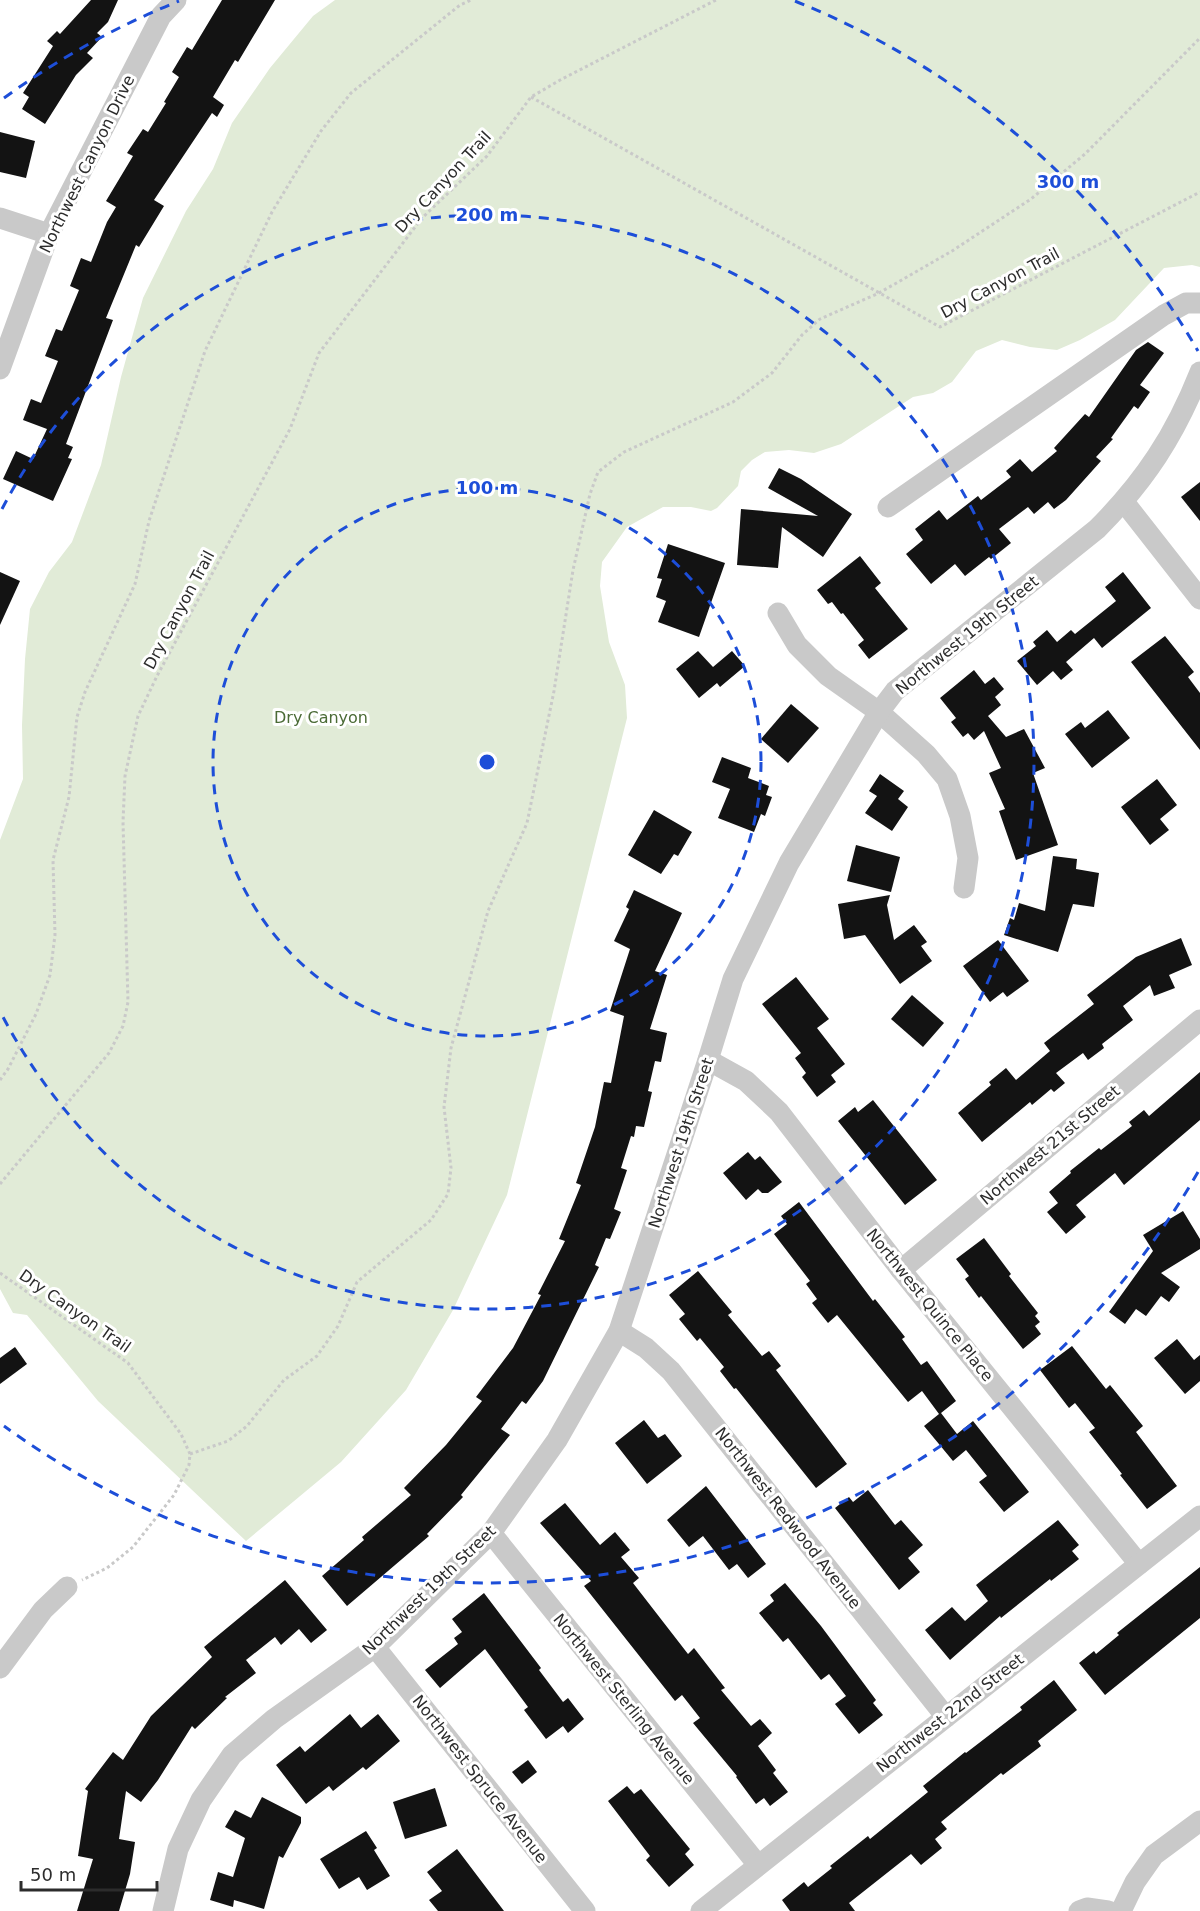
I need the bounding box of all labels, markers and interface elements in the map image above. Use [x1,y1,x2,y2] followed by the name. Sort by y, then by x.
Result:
[36,72,138,256] street label: Northwest Canyon Drive
[391,127,495,237] street label: Dry Canyon Trail
[1037,171,1099,192] text: 300 m
[456,204,518,225] text: 200 m
[937,244,1063,322] street label: Dry Canyon Trail
[456,477,518,498] text: 100 m
[140,547,218,673] street label: Dry Canyon Trail
[892,572,1042,698] street label: Northwest 19th Street
[274,708,368,727] park label: Dry Canyon
[477,752,497,772] centre of rings
[644,1055,718,1231] street label: Northwest 19th Street
[976,1081,1124,1209] street label: Northwest 21st Street
[863,1225,997,1385] street label: Northwest Quince Place
[16,1265,134,1357] street label: Dry Canyon Trail
[711,1423,865,1613] street label: Northwest Redwood Avenue
[358,1521,500,1659] street label: Northwest 19th Street
[549,1610,699,1788] street label: Northwest Sterling Avenue
[873,1650,1027,1776] street label: Northwest 22nd Street
[409,1691,551,1867] street label: Northwest Spruce Avenue
[21,1854,158,1892] scale bar
[30,1864,76,1885] text: 50 m

